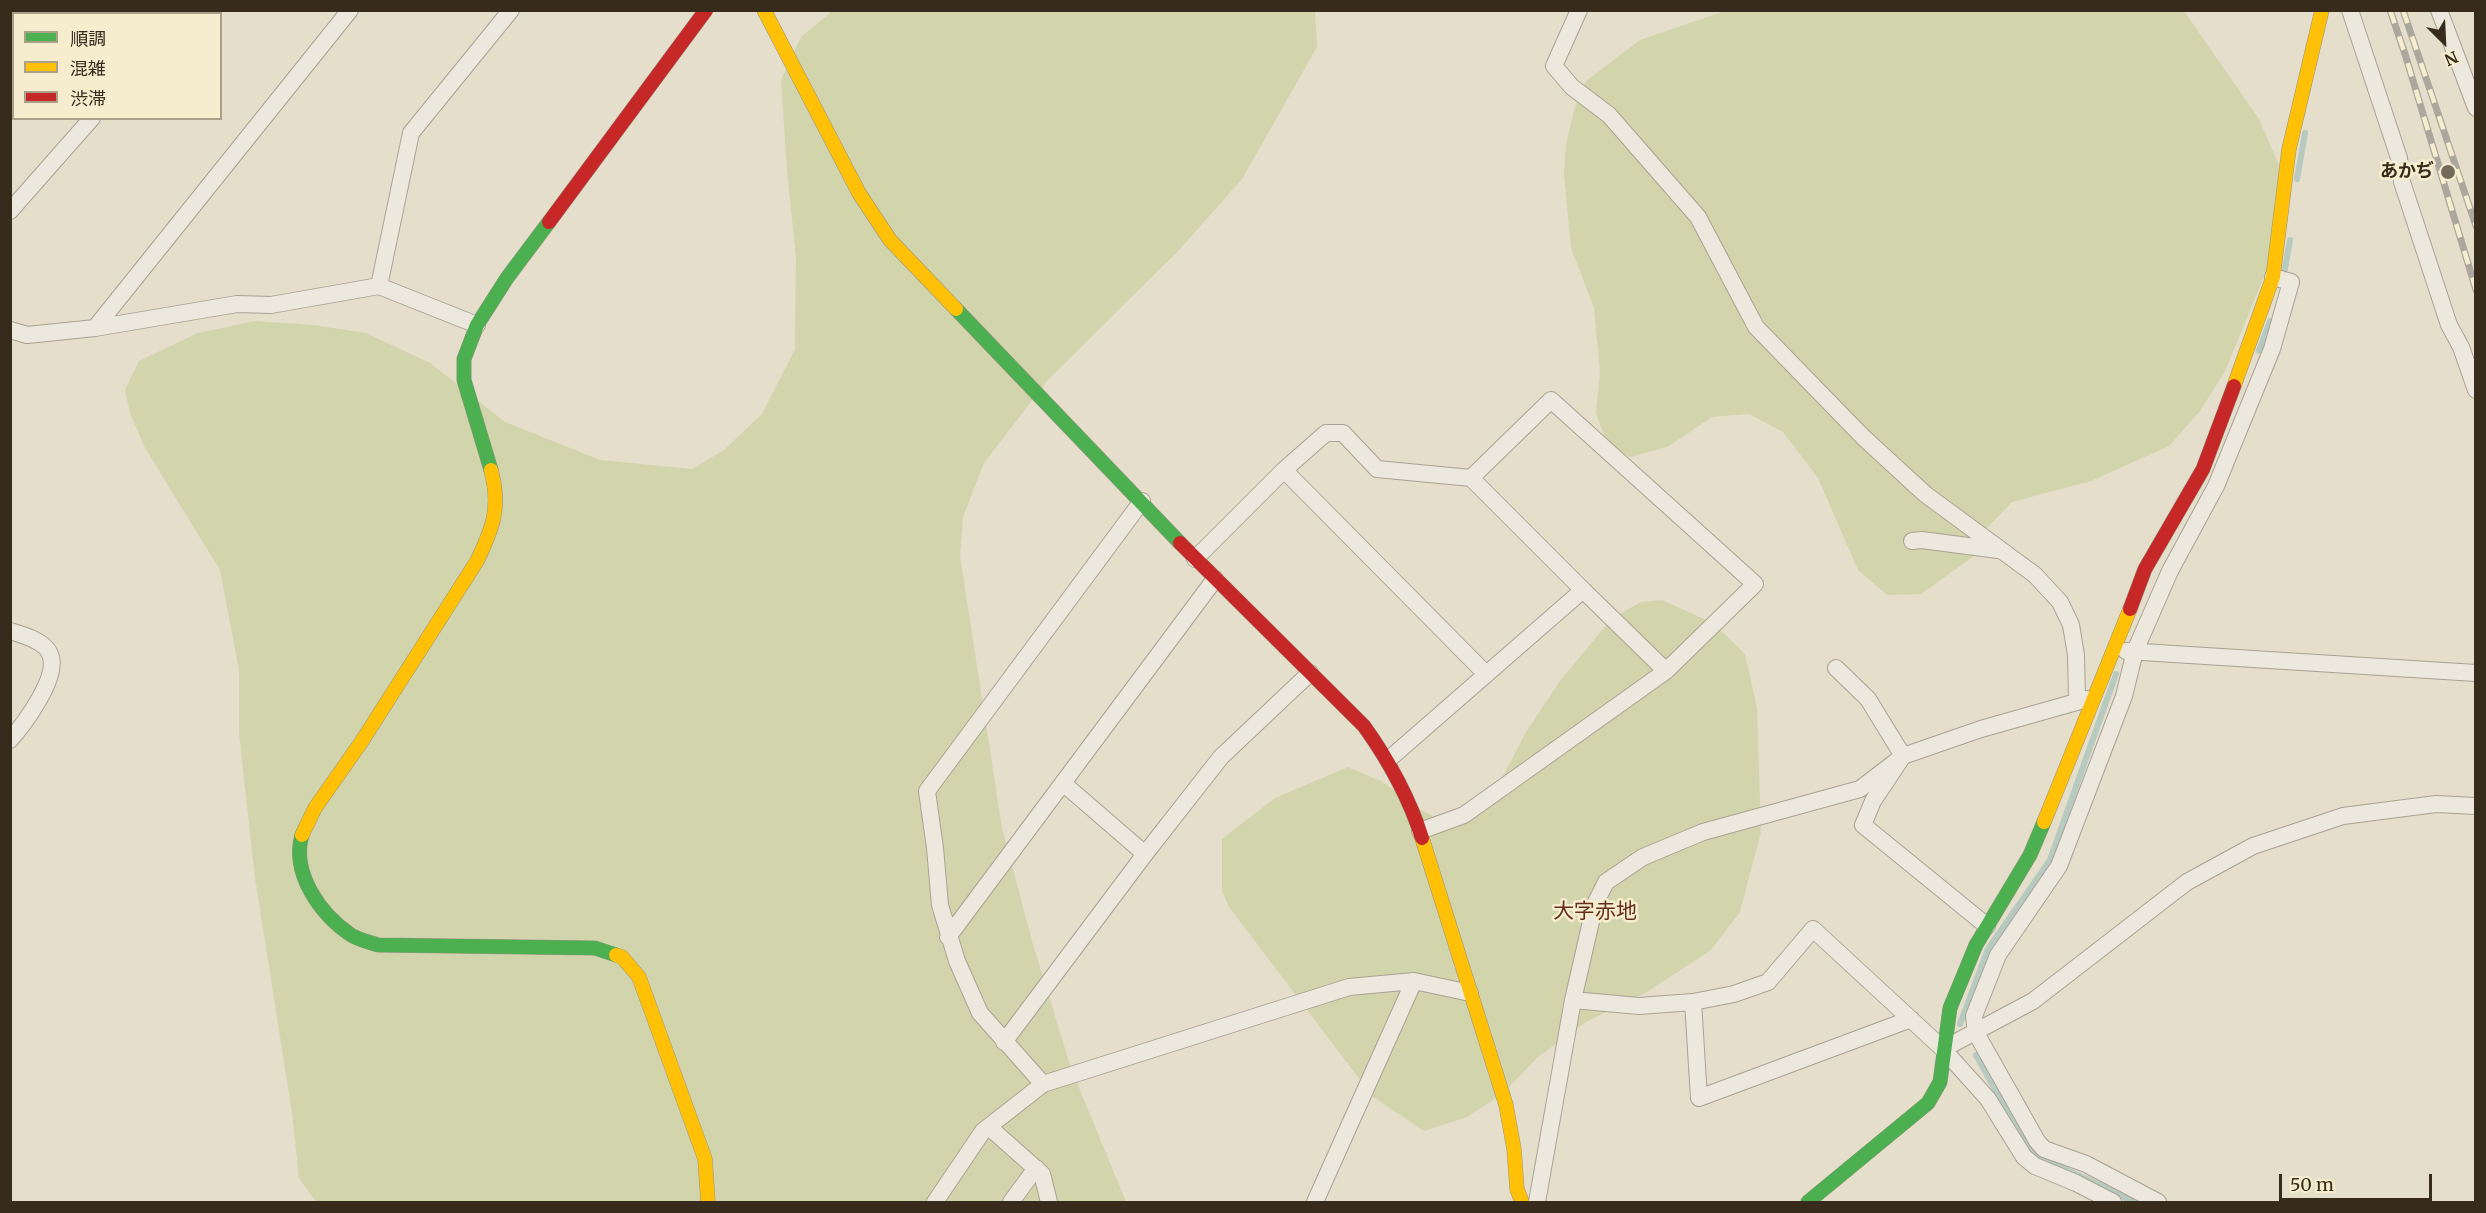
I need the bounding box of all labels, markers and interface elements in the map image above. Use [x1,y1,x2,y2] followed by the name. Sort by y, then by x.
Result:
[12,12,222,120] legend
[2414,12,2474,72] north arrow
[70,27,106,50] text: 順調
[2441,47,2461,70] text: N
[70,57,106,80] text: 混雑
[70,87,106,110] text: 渋滞
[2380,161,2434,183] place label: あかぢ
[2439,163,2457,181] marker: あかぢ
[1553,899,1637,925] district label: 大字赤地
[2282,1162,2435,1200] scale bar
[2290,1173,2334,1196] text: 50 m

